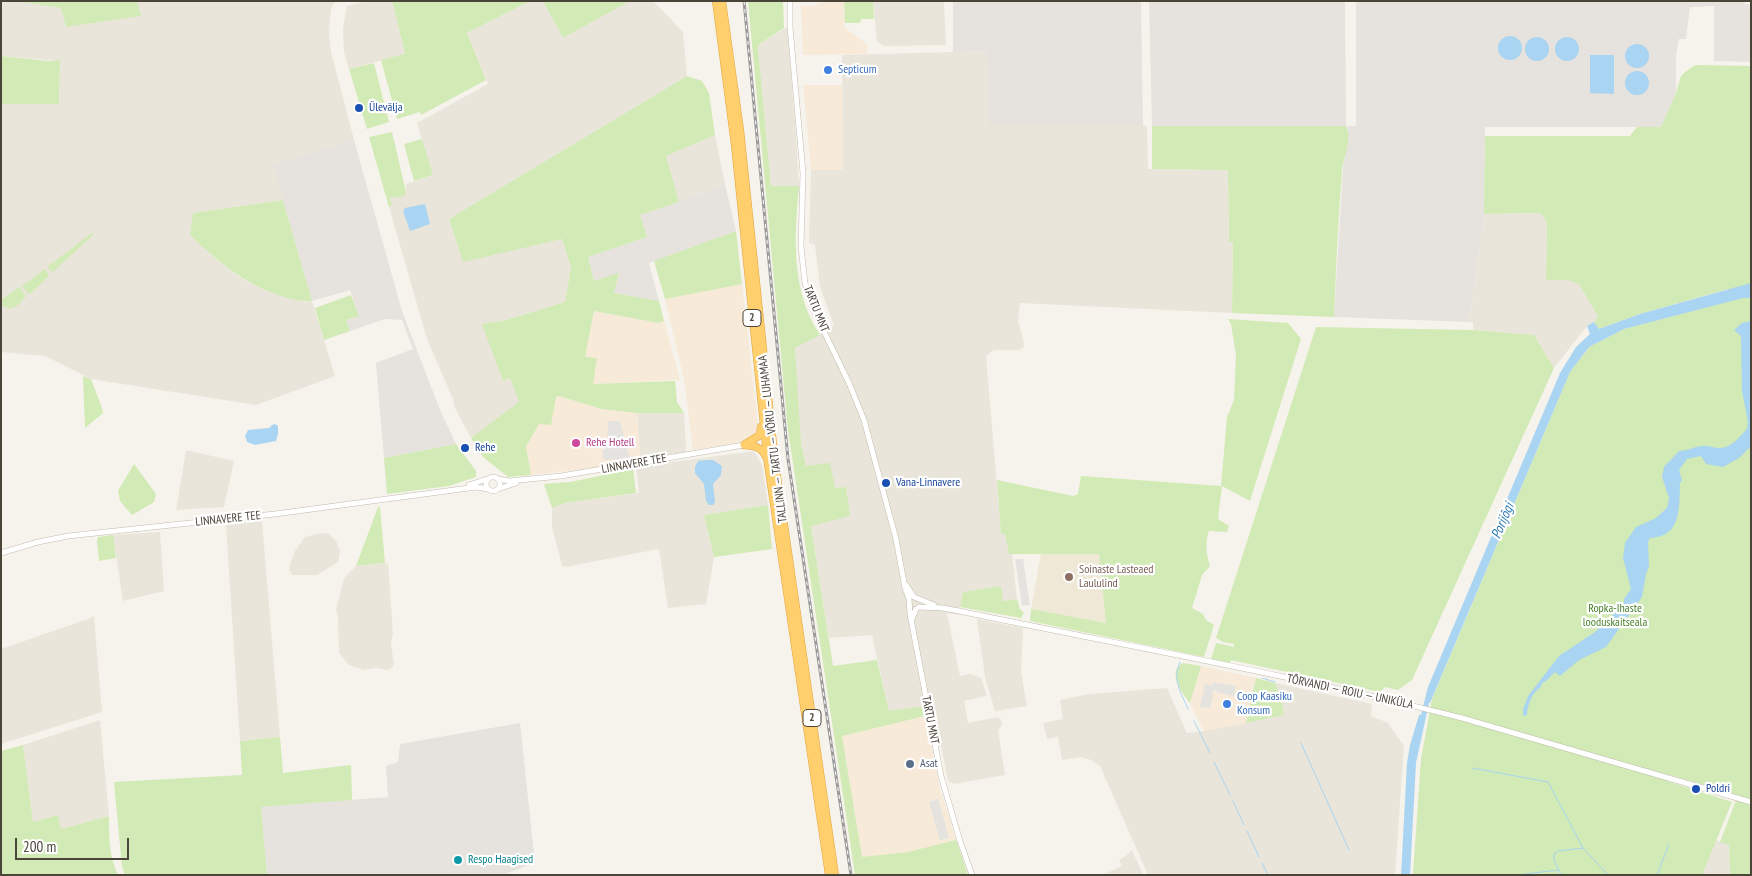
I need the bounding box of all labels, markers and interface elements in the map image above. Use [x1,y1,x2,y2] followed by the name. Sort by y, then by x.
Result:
[838,63,877,77] place label: Septicum
[822,64,834,76] marker: Septicum
[369,101,402,115] place label: Ülevälja
[353,102,365,114] marker: Ülevälja
[800,283,832,335] street label: TARTU MNT
[743,310,761,326] road number: 2
[756,354,790,524] street label: TALLINN — TARTU — VÕRU — LUHAMAA
[586,436,634,450] place label: Rehe Hotell
[570,437,582,449] marker: Rehe Hotell
[475,441,495,455] place label: Rehe
[459,442,471,454] marker: Rehe
[600,451,668,477] street label: LINNAVERE TEE
[896,476,960,490] place label: Vana-Linnavere
[880,477,892,489] marker: Vana-Linnavere
[1488,501,1518,541] water label: Porijõgi
[195,508,261,530] street label: LINNAVERE TEE
[1079,563,1154,591] place label: Soinaste Lasteaed Laululind
[1063,571,1075,583] marker: Soinaste Lasteaed Laululind
[1583,602,1647,630] park label: Ropka-Ihaste looduskaitseala
[1286,672,1414,712] street label: TÕRVANDI — ROIU — UNIKÜLA
[1237,690,1292,718] place label: Coop Kaasiku Konsum
[918,694,942,746] street label: TARTU MNT
[1221,698,1233,710] marker: Coop Kaasiku Konsum
[803,710,821,726] road number: 2
[920,757,938,771] place label: Asat
[904,758,916,770] marker: Asat
[1706,782,1730,796] place label: Poldri
[1690,783,1702,795] marker: Poldri
[18,828,131,860] scale bar
[23,837,56,856] text: 200 m
[468,853,533,867] place label: Respo Haagised
[452,854,464,866] marker: Respo Haagised

